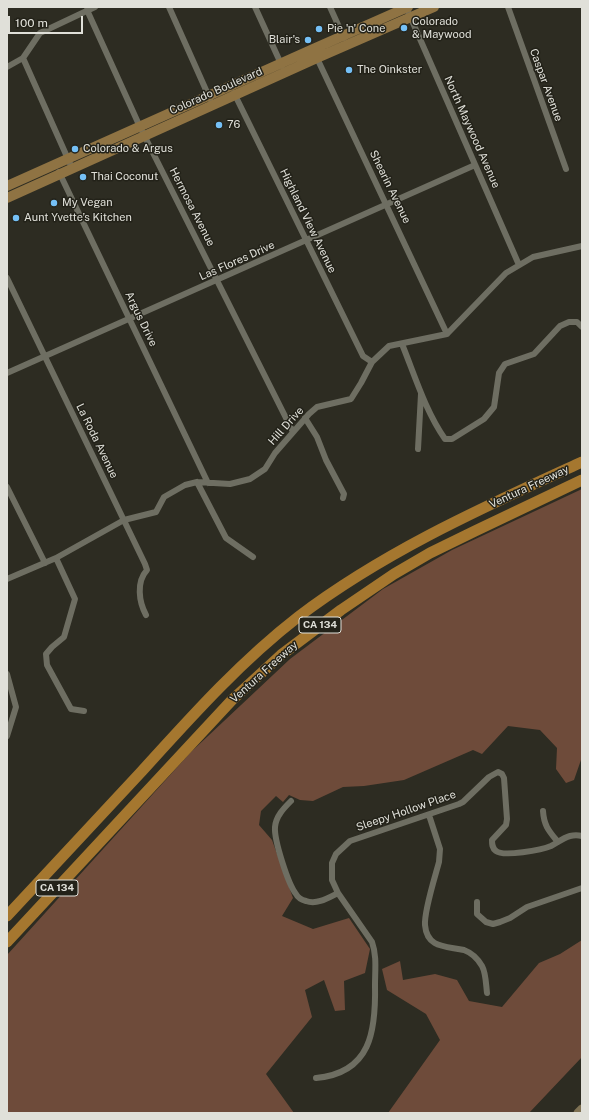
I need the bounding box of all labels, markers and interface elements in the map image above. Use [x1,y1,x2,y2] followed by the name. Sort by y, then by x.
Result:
[10,8,85,34] scale bar
[412,15,472,41] place label: Colorado & Maywood
[15,16,48,30] text: 100 m
[327,22,385,36] place label: Pie 'n' Cone
[399,23,409,33] marker: Colorado & Maywood
[314,24,324,34] marker: Pie 'n' Cone
[269,33,300,47] place label: Blair's
[303,35,313,45] marker: Blair's
[527,47,565,123] street label: Caspar Avenue
[357,63,422,77] place label: The Oinkster
[168,65,264,117] street label: Colorado Boulevard
[344,65,354,75] marker: The Oinkster
[441,74,503,190] street label: North Maywood Avenue
[227,118,240,132] place label: 76
[214,120,224,130] marker: 76
[83,142,173,156] place label: Colorado & Argus
[70,144,80,154] marker: Colorado & Argus
[367,148,413,226] street label: Shearin Avenue
[166,165,218,249] street label: Hermosa Avenue
[277,167,339,275] street label: Highland View Avenue
[91,170,158,184] place label: Thai Coconut
[78,172,88,182] marker: Thai Coconut
[62,196,113,210] place label: My Vegan
[49,198,59,208] marker: My Vegan
[24,211,132,225] place label: Aunt Yvette’s Kitchen
[11,213,21,223] marker: Aunt Yvette’s Kitchen
[197,238,277,284] street label: Las Flores Drive
[122,289,160,349] street label: Argus Drive
[73,401,121,481] street label: La Roda Avenue
[265,404,307,448] street label: Hill Drive
[487,463,571,511] street label: Ventura Freeway
[299,617,341,633] road number: CA 134
[228,638,300,706] street label: Ventura Freeway
[354,788,458,834] street label: Sleepy Hollow Place
[36,880,78,896] road number: CA 134

